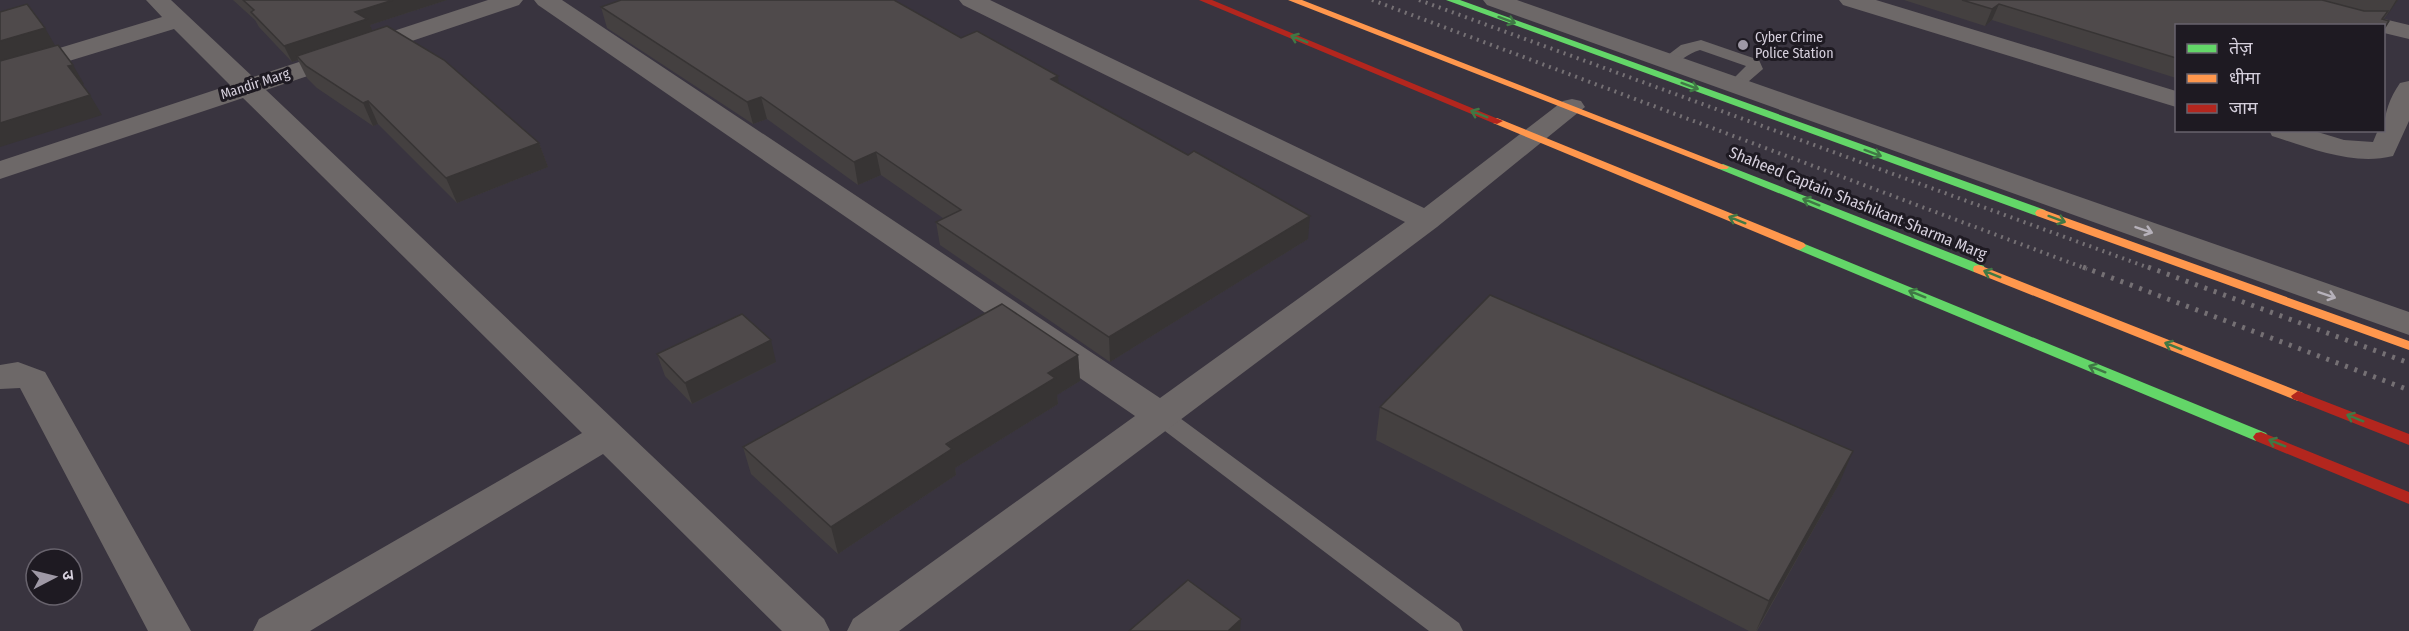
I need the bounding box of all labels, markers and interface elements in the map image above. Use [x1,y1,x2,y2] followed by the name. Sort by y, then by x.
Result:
[1497,15,1515,26] one-way arrow
[2175,24,2385,132] legend
[1755,29,1834,62] place label: Cyber Crime Police Station
[1290,33,1309,44] one-way arrow
[2229,37,2253,59] text: तेज़
[1736,38,1750,52] marker: Cyber Crime Police Station
[218,65,292,103] street label: Mandir Marg
[2229,67,2260,89] text: धीमा
[1680,82,1699,93] one-way arrow
[2229,97,2259,119] text: जाम
[1470,108,1489,119] one-way arrow
[1727,143,1990,264] street label: Shaheed Captain Shashikant Sharma Marg
[1863,148,1882,159] one-way arrow
[1802,196,1821,207] one-way arrow
[1728,214,1746,225] one-way arrow
[2047,214,2065,225] one-way arrow
[2134,226,2152,237] one-way arrow
[1983,268,2002,279] one-way arrow
[1908,288,1926,300] one-way arrow
[2318,290,2336,301] one-way arrow
[2165,340,2183,351] one-way arrow
[2088,363,2107,374] one-way arrow
[2346,412,2364,423] one-way arrow
[2269,437,2287,448] one-way arrow
[24,547,84,607] north arrow
[58,569,78,582] text: उ

